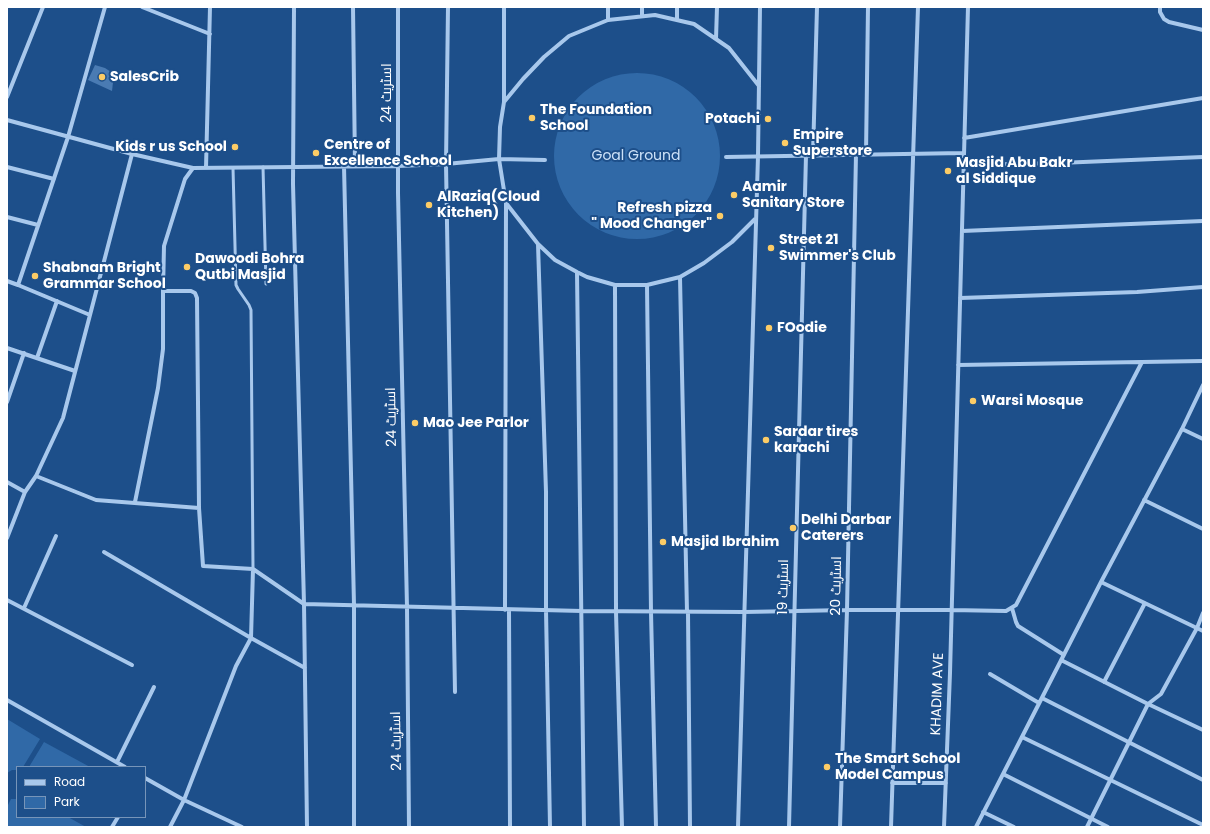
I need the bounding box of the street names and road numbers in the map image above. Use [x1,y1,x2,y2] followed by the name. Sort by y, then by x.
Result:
[379,63,395,123] street label: اسٹریٹ 24
[383,387,401,447] street label: اسٹریٹ 24
[828,556,846,616] street label: اسٹریٹ 20
[775,559,793,615] street label: اسٹریٹ 19
[928,652,948,736] street label: KHADIM AVE
[388,711,406,771] street label: اسٹریٹ 24

